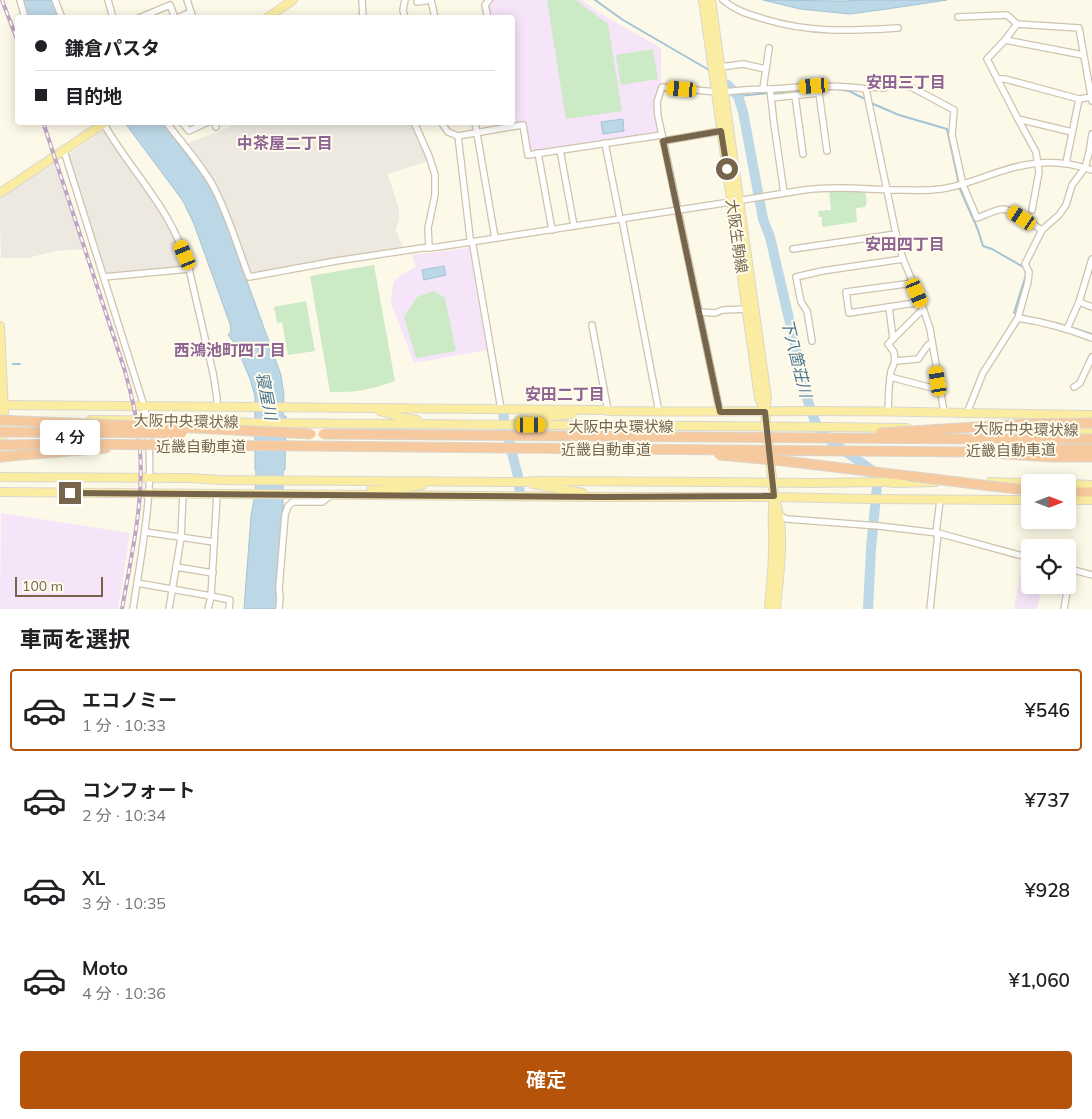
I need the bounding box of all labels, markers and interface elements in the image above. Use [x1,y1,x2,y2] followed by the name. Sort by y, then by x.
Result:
[65,36,160,60] text: 鎌倉パスタ
[866,72,946,92] district label: 安田三丁目
[798,77,829,95] car
[666,80,697,98] car
[65,84,122,108] text: 目的地
[237,133,333,153] district label: 中茶屋二丁目
[716,158,738,180] route start
[722,198,752,274] street label: 大阪生駒線
[1005,203,1038,233] car
[865,234,945,254] district label: 安田四丁目
[172,238,197,272] car
[904,276,929,310] car
[778,317,817,401] water label: 下八箇荘川
[174,340,286,360] district label: 西鴻池町四丁目
[928,365,947,397] car
[253,371,282,423] water label: 寝屋川
[525,384,605,404] district label: 安田二丁目
[133,411,239,431] street label: 大阪中央環状線
[568,417,674,436] street label: 大阪中央環状線
[516,418,546,433] car
[973,419,1079,439] street label: 大阪中央環状線
[40,420,100,456] callout: 4 分
[55,427,85,447] text: 4 分
[156,437,246,456] street label: 近畿自動車道
[561,440,651,459] street label: 近畿自動車道
[966,440,1056,460] street label: 近畿自動車道
[1021,474,1076,529] north arrow
[1021,474,1076,594] map controls
[59,482,81,504] route end
[1021,539,1076,594] button: locate
[15,574,102,597] scale bar
[22,577,63,595] text: 100 m
[20,625,130,653] text: 車両を選択
[22,688,67,733] icon: car
[82,688,177,712] text: エコノミー
[1024,698,1070,722] text: ¥546
[82,715,166,735] text: 1 分 · 10:33
[22,778,67,823] icon: car
[82,778,195,802] text: コンフォート
[1024,788,1070,812] text: ¥737
[82,805,166,825] text: 2 分 · 10:34
[82,866,105,890] text: XL
[22,868,67,913] icon: car
[1024,878,1070,902] text: ¥928
[82,893,166,913] text: 3 分 · 10:35
[82,956,128,980] text: Moto
[22,958,67,1003] icon: car
[1008,968,1070,992] text: ¥1,060
[82,983,166,1003] text: 4 分 · 10:36
[20,1051,1072,1109] button: 確定

